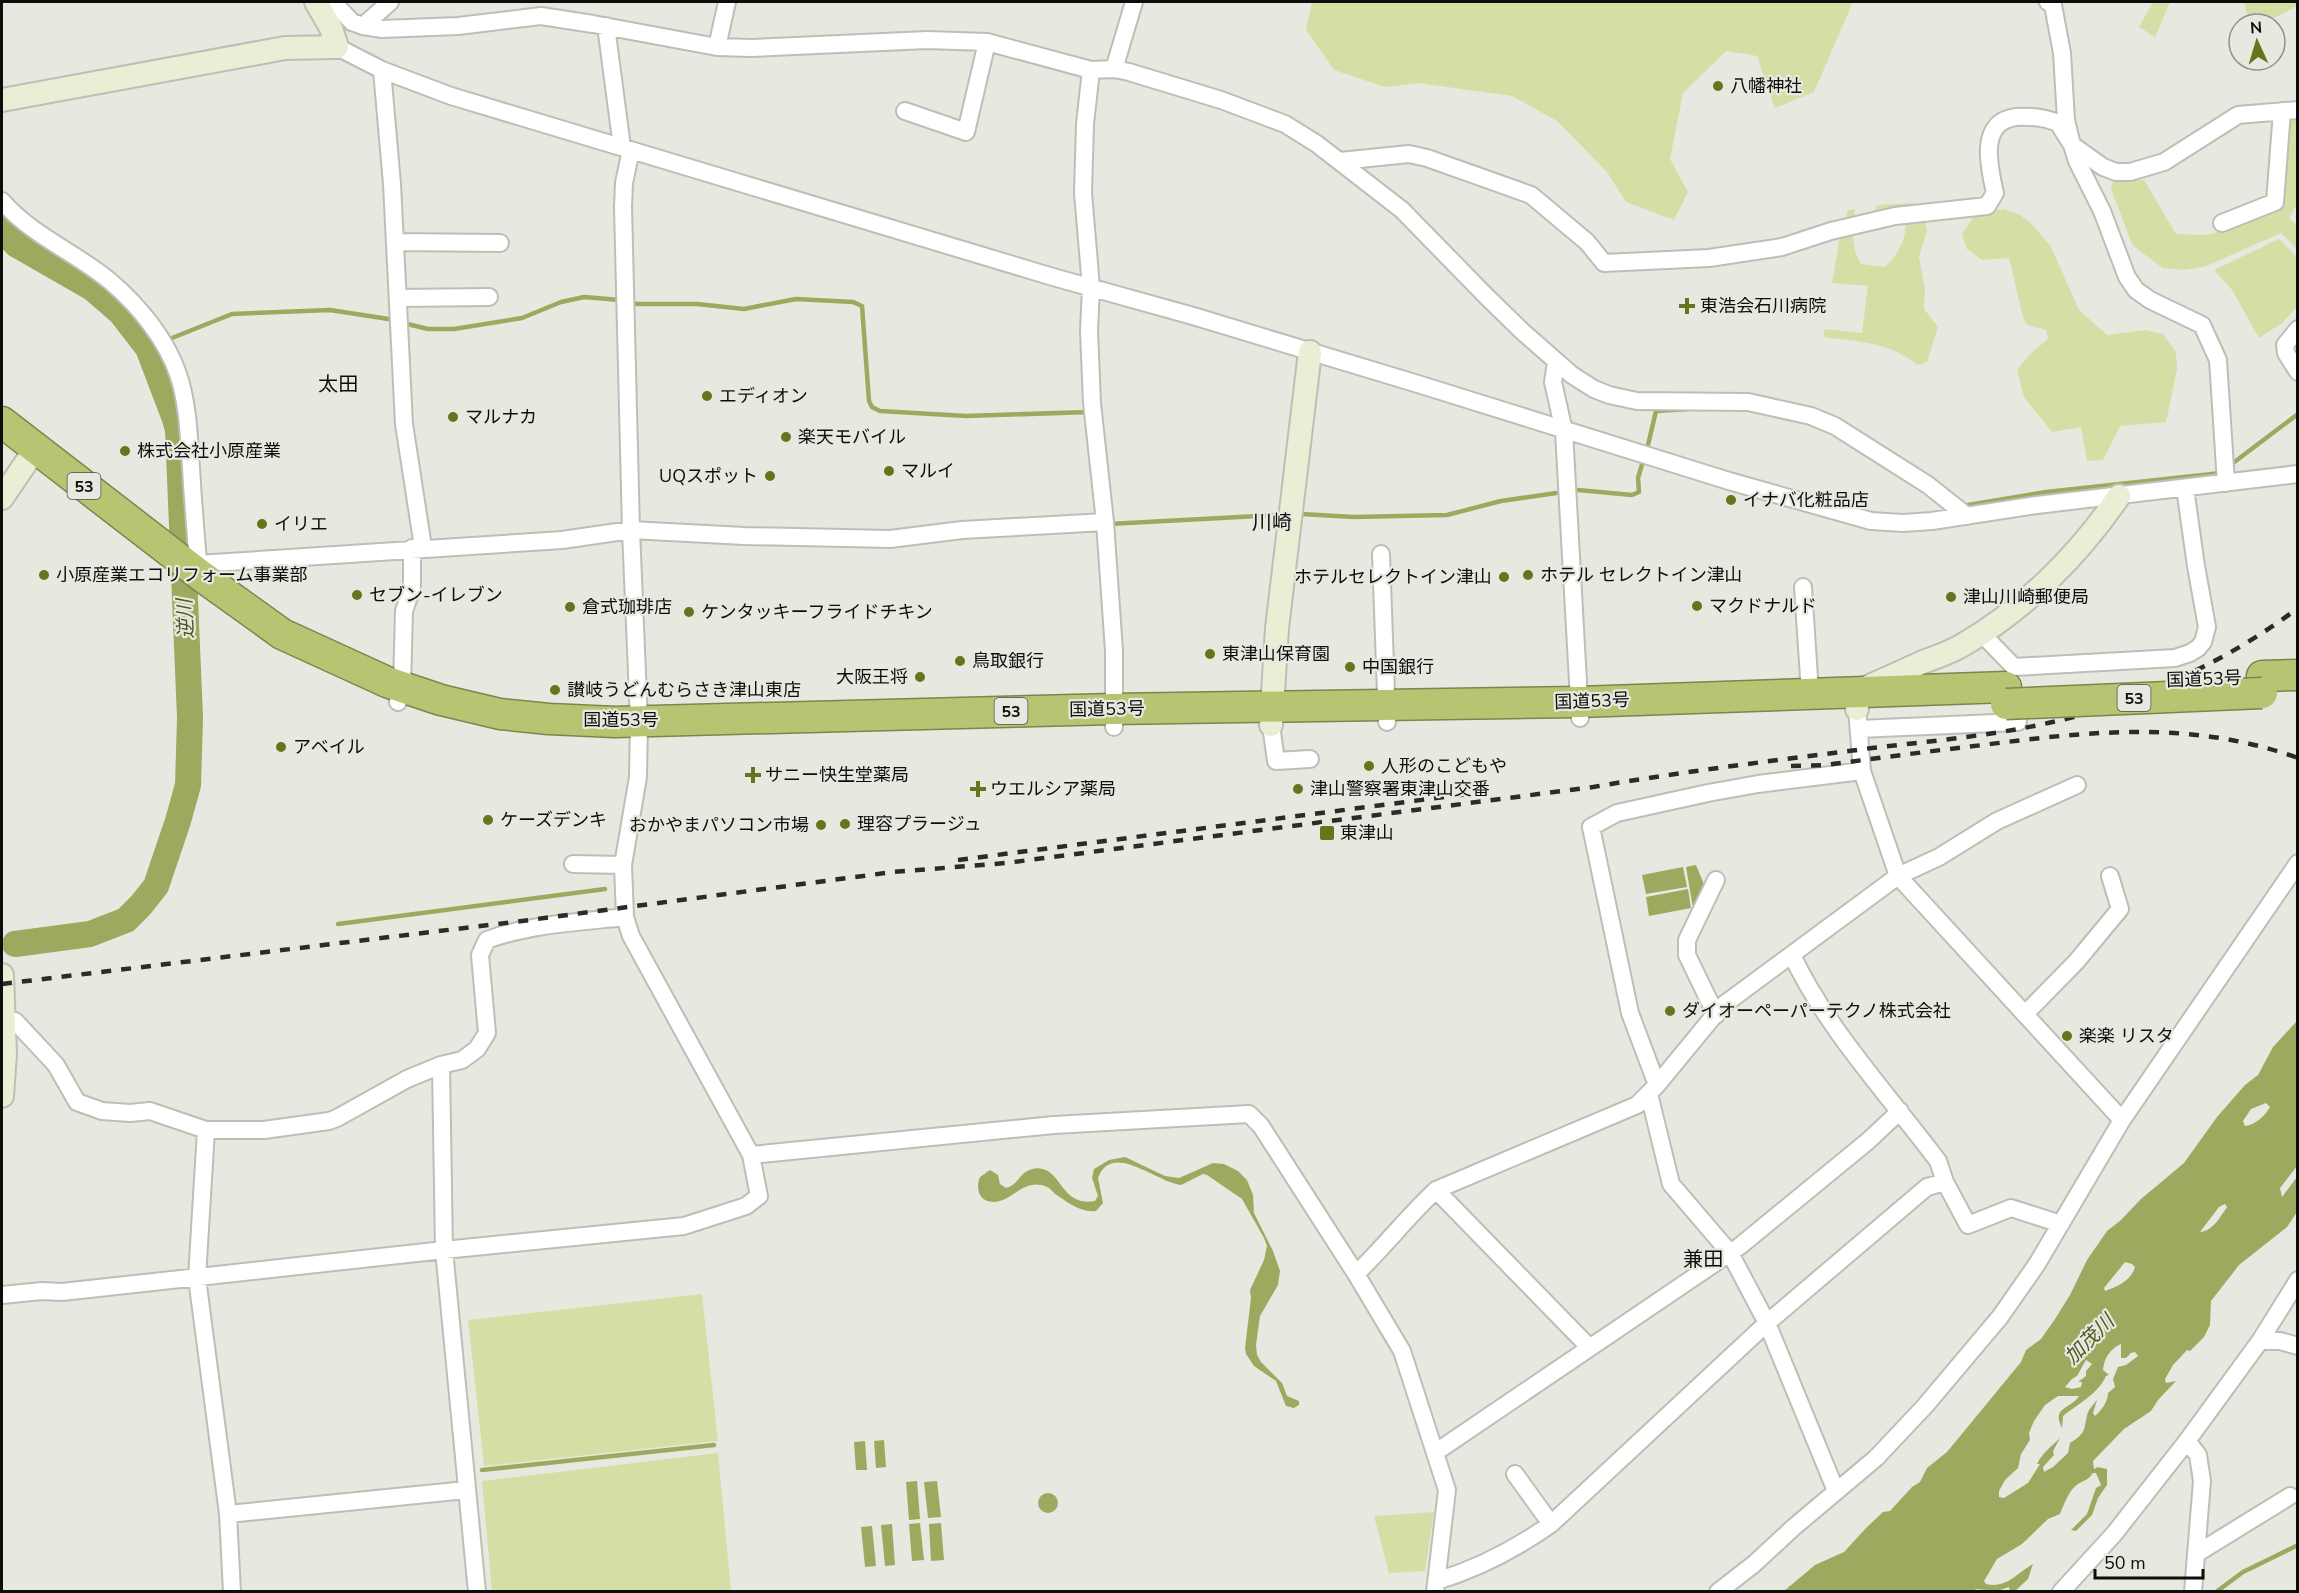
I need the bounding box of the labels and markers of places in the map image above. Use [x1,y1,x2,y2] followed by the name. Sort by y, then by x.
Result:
[1730,74,1802,98] place label: 八幡神社
[1711,79,1725,93] marker: 八幡神社
[1700,294,1826,318] place label: 東浩会石川病院
[1678,297,1696,315] marker: 東浩会石川病院
[719,384,808,408] place label: エディオン
[700,389,714,403] marker: エディオン
[465,405,537,429] place label: マルナカ
[446,410,460,424] marker: マルナカ
[798,425,906,449] place label: 楽天モバイル
[779,430,793,444] marker: 楽天モバイル
[137,439,281,463] place label: 株式会社小原産業
[118,444,132,458] marker: 株式会社小原産業
[901,459,955,483] place label: マルイ
[659,464,758,488] place label: UQスポット
[882,464,896,478] marker: マルイ
[763,469,777,483] marker: UQスポット
[1743,488,1869,512] place label: イナバ化粧品店
[1724,493,1738,507] marker: イナバ化粧品店
[274,512,328,536] place label: イリエ
[255,517,269,531] marker: イリエ
[56,563,307,587] place label: 小原産業エコリフォーム事業部
[1540,563,1743,587] place label: ホテル セレクトイン津山
[1294,565,1492,589] place label: ホテルセレクトイン津山
[37,568,51,582] marker: 小原産業エコリフォーム事業部
[1521,568,1535,582] marker: ホテル セレクトイン津山
[1497,570,1511,584] marker: ホテルセレクトイン津山
[369,583,503,607] place label: セブン-イレブン
[1963,585,2089,609] place label: 津山川崎郵便局
[350,588,364,602] marker: セブン-イレブン
[1944,590,1958,604] marker: 津山川崎郵便局
[1709,594,1817,618] place label: マクドナルド
[582,595,672,619] place label: 倉式珈琲店
[1690,599,1704,613] marker: マクドナルド
[563,600,577,614] marker: 倉式珈琲店
[701,600,933,624] place label: ケンタッキーフライドチキン
[682,605,696,619] marker: ケンタッキーフライドチキン
[1222,642,1330,666] place label: 東津山保育園
[1203,647,1217,661] marker: 東津山保育園
[972,649,1044,673] place label: 鳥取銀行
[953,654,967,668] marker: 鳥取銀行
[1362,655,1434,679] place label: 中国銀行
[1343,660,1357,674] marker: 中国銀行
[836,665,908,689] place label: 大阪王将
[913,670,927,684] marker: 大阪王将
[567,678,801,702] place label: 讃岐うどんむらさき津山東店
[548,683,562,697] marker: 讃岐うどんむらさき津山東店
[293,735,365,759] place label: アベイル
[274,740,288,754] marker: アベイル
[1381,754,1507,778] place label: 人形のこどもや
[1362,759,1376,773] marker: 人形のこどもや
[765,763,909,787] place label: サニー快生堂薬局
[746,768,760,782] marker: サニー快生堂薬局
[990,777,1116,801] place label: ウエルシア薬局
[1310,777,1490,801] place label: 津山警察署東津山交番
[971,782,985,796] marker: ウエルシア薬局
[1291,782,1305,796] marker: 津山警察署東津山交番
[500,808,607,832] place label: ケーズデンキ
[857,812,981,836] place label: 理容プラージュ
[481,813,495,827] marker: ケーズデンキ
[629,813,809,837] place label: おかやまパソコン市場
[838,817,852,831] marker: 理容プラージュ
[814,818,828,832] marker: おかやまパソコン市場
[1340,821,1394,845] place label: 東津山
[1318,824,1336,842] marker: 東津山
[1682,999,1951,1023] place label: ダイオーペーパーテクノ株式会社
[1663,1004,1677,1018] marker: ダイオーペーパーテクノ株式会社
[2079,1024,2174,1048] place label: 楽楽 リスタ
[2060,1029,2074,1043] marker: 楽楽 リスタ

